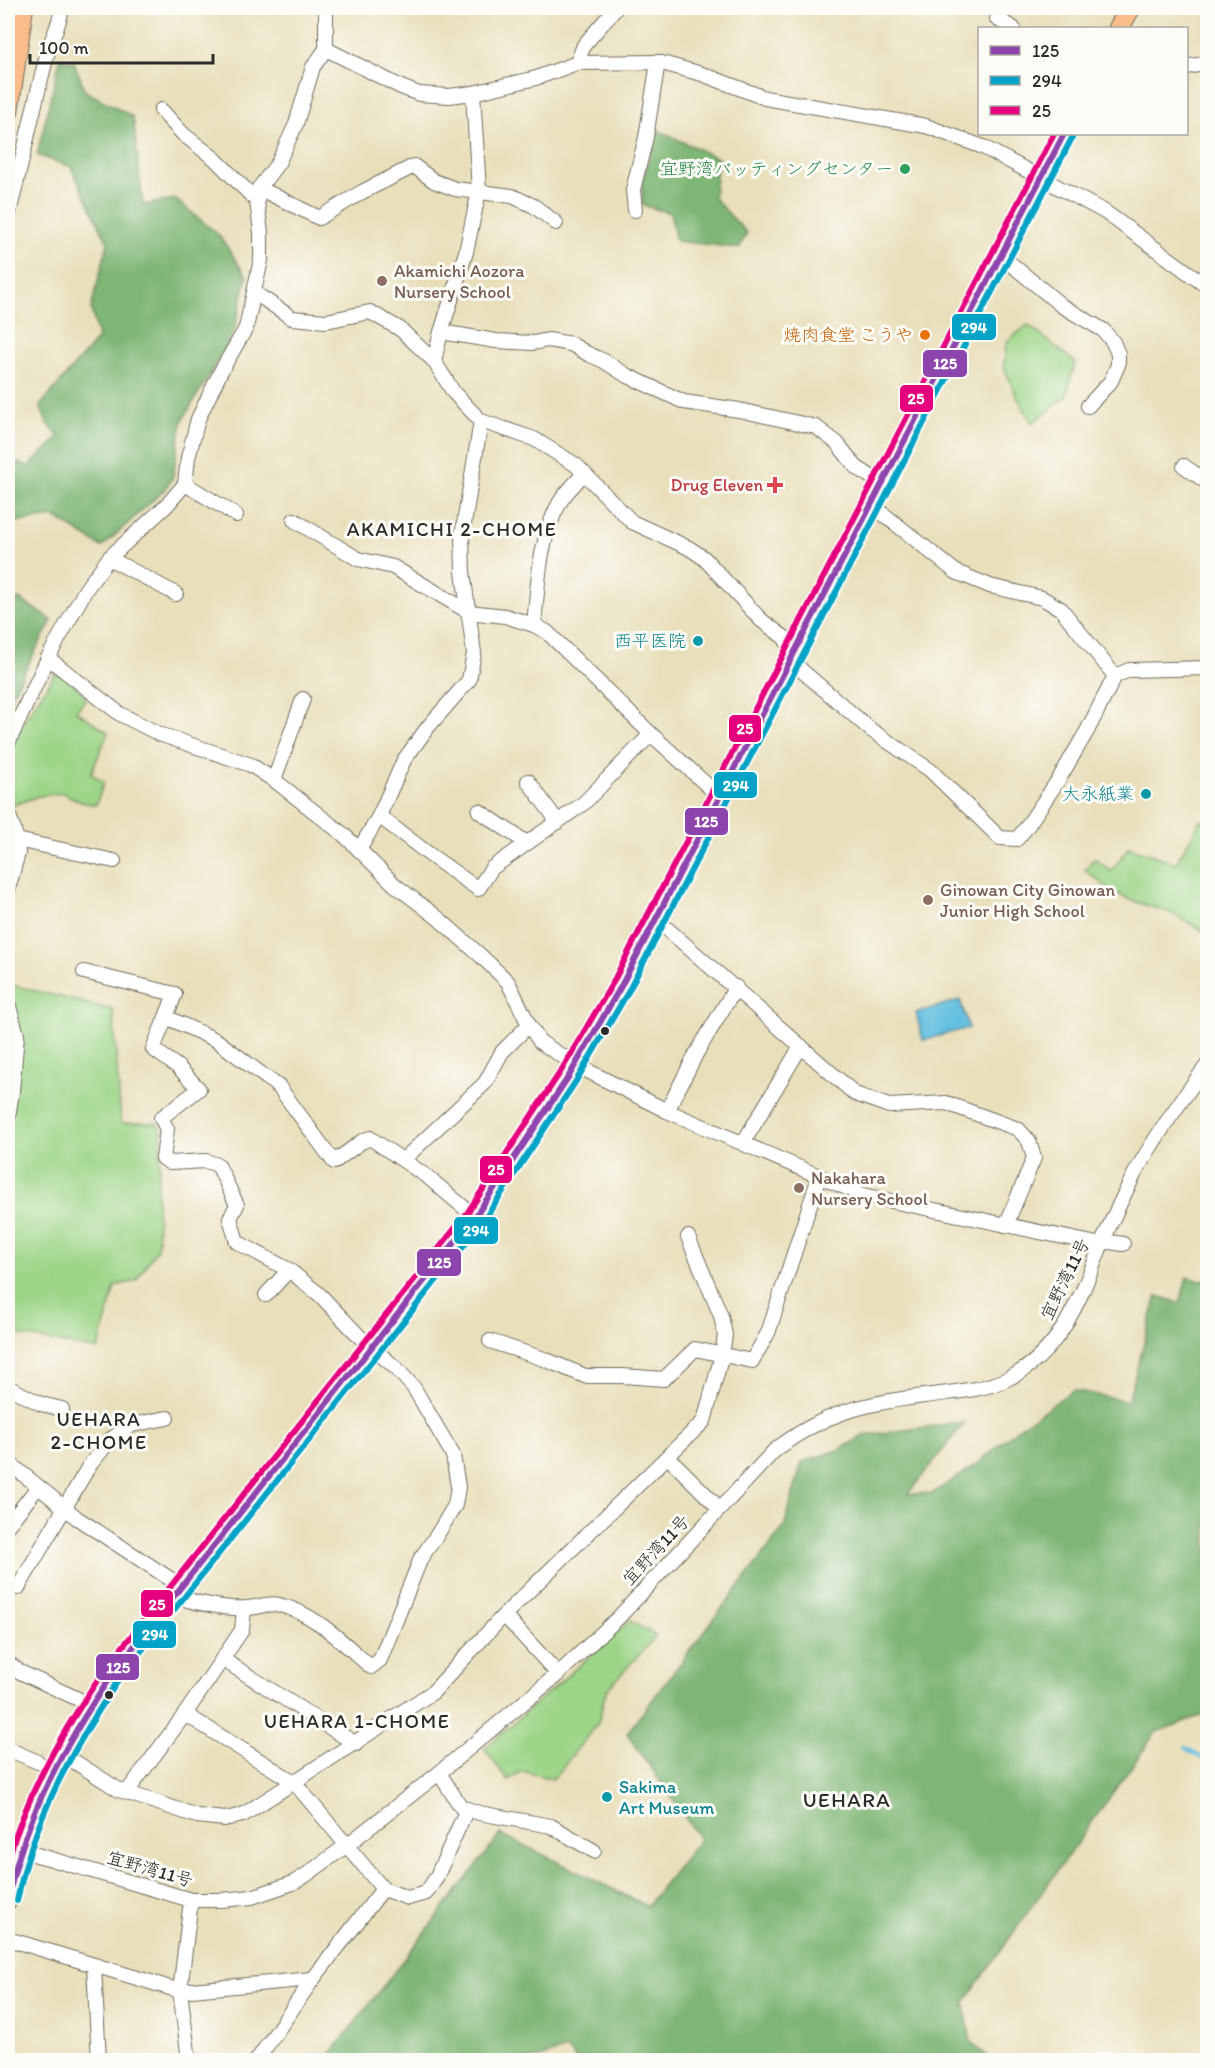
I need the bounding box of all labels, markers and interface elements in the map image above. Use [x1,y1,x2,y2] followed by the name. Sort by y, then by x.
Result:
[30,27,213,65] scale bar
[978,27,1188,135] legend
[39,37,89,59] text: 100 m
[1032,40,1059,62] text: 125
[1032,70,1062,92] text: 294
[1032,100,1051,122] text: 25
[660,158,893,180] place label: 宜野湾バッティングセンター
[898,162,912,176] marker: 宜野湾バッティングセンター
[394,260,525,303] place label: Akamichi Aozora Nursery School
[375,274,389,288] marker: Akamichi Aozora Nursery School
[951,313,997,341] line badge: 294
[961,318,988,337] text: 294
[783,324,913,346] place label: 焼肉食堂 こうや
[918,328,932,342] marker: 焼肉食堂 こうや
[922,349,968,378] line badge: 125
[933,354,958,373] text: 125
[899,384,934,413] line badge: 25
[908,389,925,408] text: 25
[671,474,763,496] place label: Drug Eleven
[768,478,782,492] marker: Drug Eleven
[347,517,557,541] district label: AKAMICHI 2-CHOME
[614,630,686,652] place label: 西平医院
[691,634,705,648] marker: 西平医院
[728,714,762,743] line badge: 25
[737,719,754,738] text: 25
[713,771,758,799] line badge: 294
[723,776,750,795] text: 294
[1062,783,1134,805] place label: 大永紙業
[1139,787,1153,801] marker: 大永紙業
[684,807,729,836] line badge: 125
[694,812,719,831] text: 125
[940,879,1116,922] place label: Ginowan City Ginowan Junior High School
[921,893,935,907] marker: Ginowan City Ginowan Junior High School
[599,1025,611,1037] unlabelled marker
[479,1155,513,1184] line badge: 25
[488,1160,505,1179] text: 25
[811,1167,928,1210] place label: Nakahara Nursery School
[792,1181,806,1195] marker: Nakahara Nursery School
[453,1216,499,1245] line badge: 294
[463,1221,490,1240] text: 294
[1036,1234,1094,1324] street label: 宜野湾11号
[416,1248,462,1277] line badge: 125
[427,1253,452,1272] text: 125
[51,1407,148,1454] district label: UEHARA 2-CHOME
[618,1510,694,1590] street label: 宜野湾11号
[140,1589,174,1618] line badge: 25
[149,1595,166,1614] text: 25
[132,1620,177,1649] line badge: 294
[142,1625,169,1644] text: 294
[95,1653,140,1681] line badge: 125
[106,1658,131,1677] text: 125
[103,1689,115,1701] unlabelled marker
[264,1709,450,1733] district label: UEHARA 1-CHOME
[619,1776,714,1819] place label: Sakima Art Museum
[803,1787,891,1812] district label: UEHARA
[600,1790,614,1804] marker: Sakima Art Museum
[104,1846,196,1892] street label: 宜野湾11号

